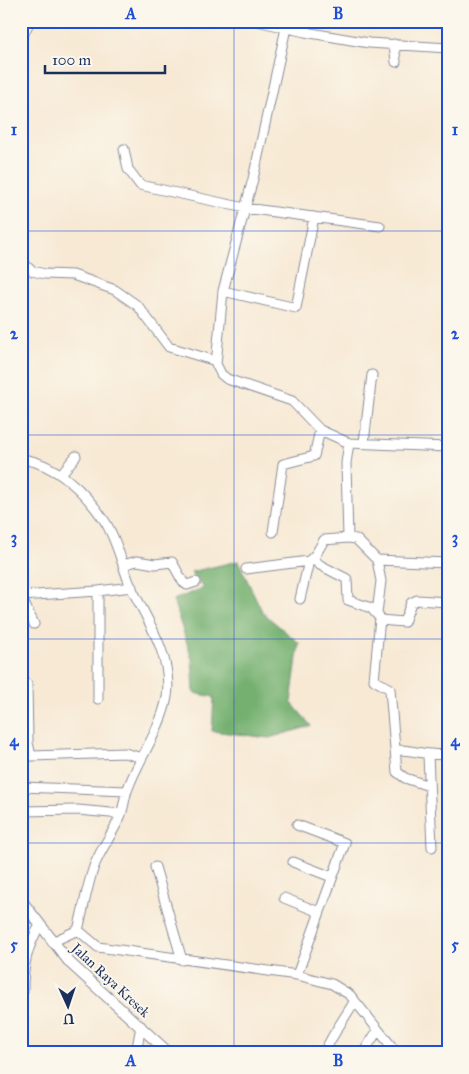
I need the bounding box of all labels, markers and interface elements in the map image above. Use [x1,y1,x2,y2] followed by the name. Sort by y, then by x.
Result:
[125,4,137,23] text: A
[333,4,343,23] text: B
[45,42,165,74] scale bar
[52,51,92,69] text: 100 m
[11,120,18,139] text: 1
[452,120,459,139] text: 1
[10,324,19,343] text: 2
[451,324,460,343] text: 2
[11,528,17,548] text: 3
[452,528,458,548] text: 3
[10,731,20,751] text: 4
[451,731,461,751] text: 4
[10,935,18,954] text: 5
[451,935,459,954] text: 5
[66,938,154,1022] street label: Jalan Raya Kresek
[42,982,92,1032] north arrow
[62,1010,75,1027] text: U
[125,1051,137,1070] text: A
[333,1051,343,1070] text: B

